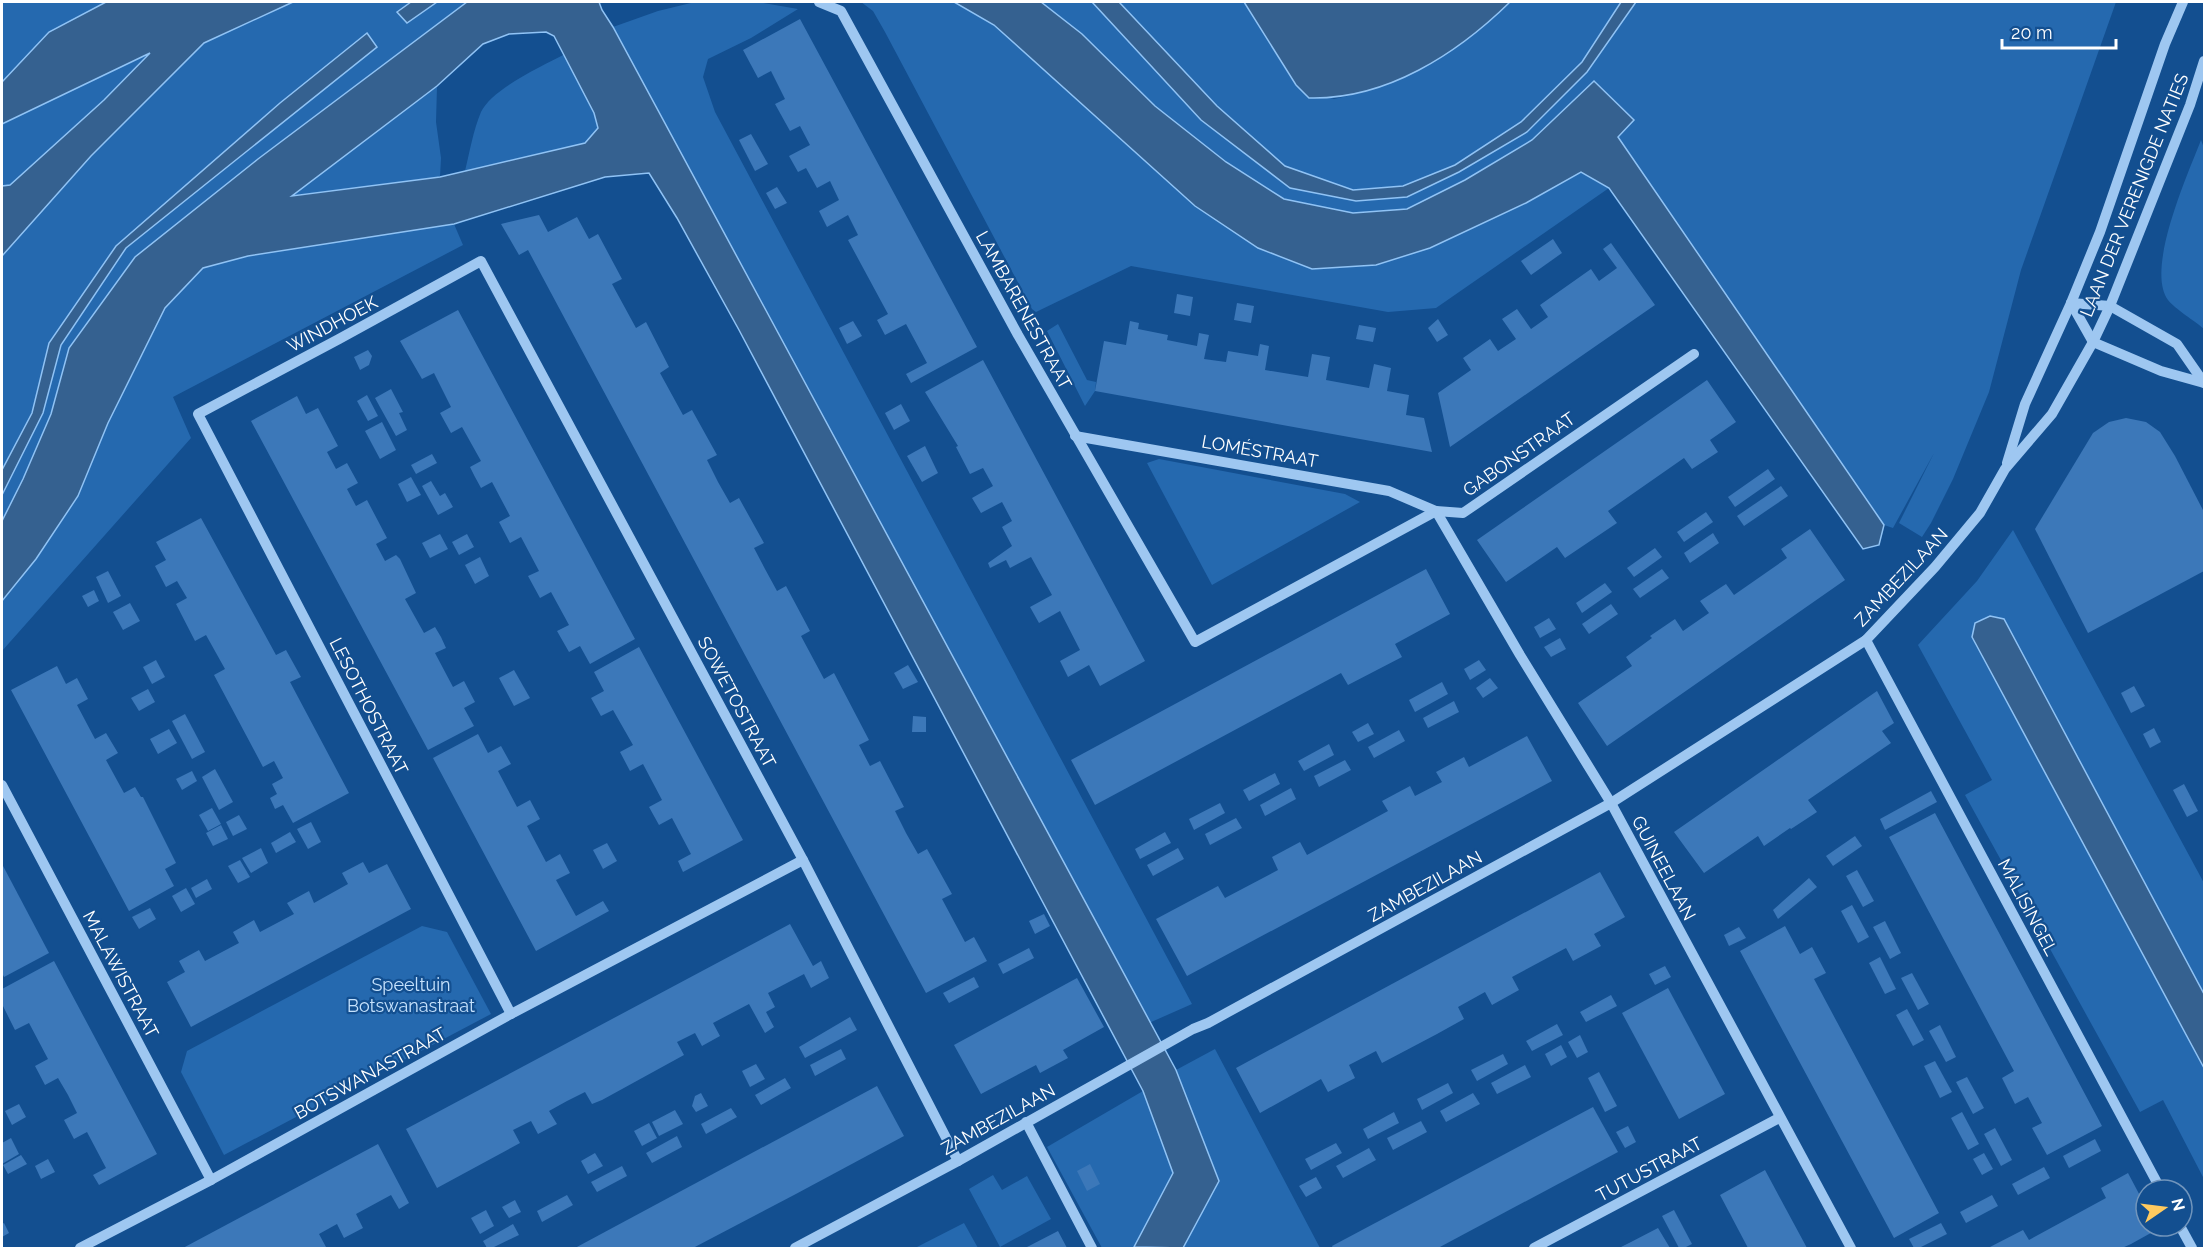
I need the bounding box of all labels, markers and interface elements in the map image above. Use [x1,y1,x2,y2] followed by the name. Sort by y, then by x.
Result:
[2002,12,2116,50] scale bar
[2011,22,2053,43] text: 20 m
[2075,70,2193,320] street label: LAAN DER VERENIGDE NATIES
[972,227,1076,393] street label: LAMBARENESTRAAT
[283,291,381,357] street label: WINDHOEK
[1459,407,1579,500] street label: GABONSTRAAT
[1200,429,1320,472] street label: LOMÉSTRAAT
[1850,523,1952,631] street label: ZAMBEZILAAN
[694,633,780,771] street label: SOWETOSTRAAT
[325,634,413,778] street label: LESOTHOSTRAAT
[1628,812,1700,924] street label: GUINEELAAN
[1364,846,1486,926] street label: ZAMBEZILAAN
[1994,855,2063,959] street label: MALISINGEL
[79,907,163,1041] street label: MALAWISTRAAT
[347,974,475,1016] park label: Speeltuin Botswanastraat
[291,1023,450,1123] street label: BOTSWANASTRAAT
[937,1079,1059,1159] street label: ZAMBEZILAAN
[1593,1132,1706,1206] street label: TUTUSTRAAT
[2134,1178,2194,1238] north arrow
[2167,1196,2189,1213] text: N

